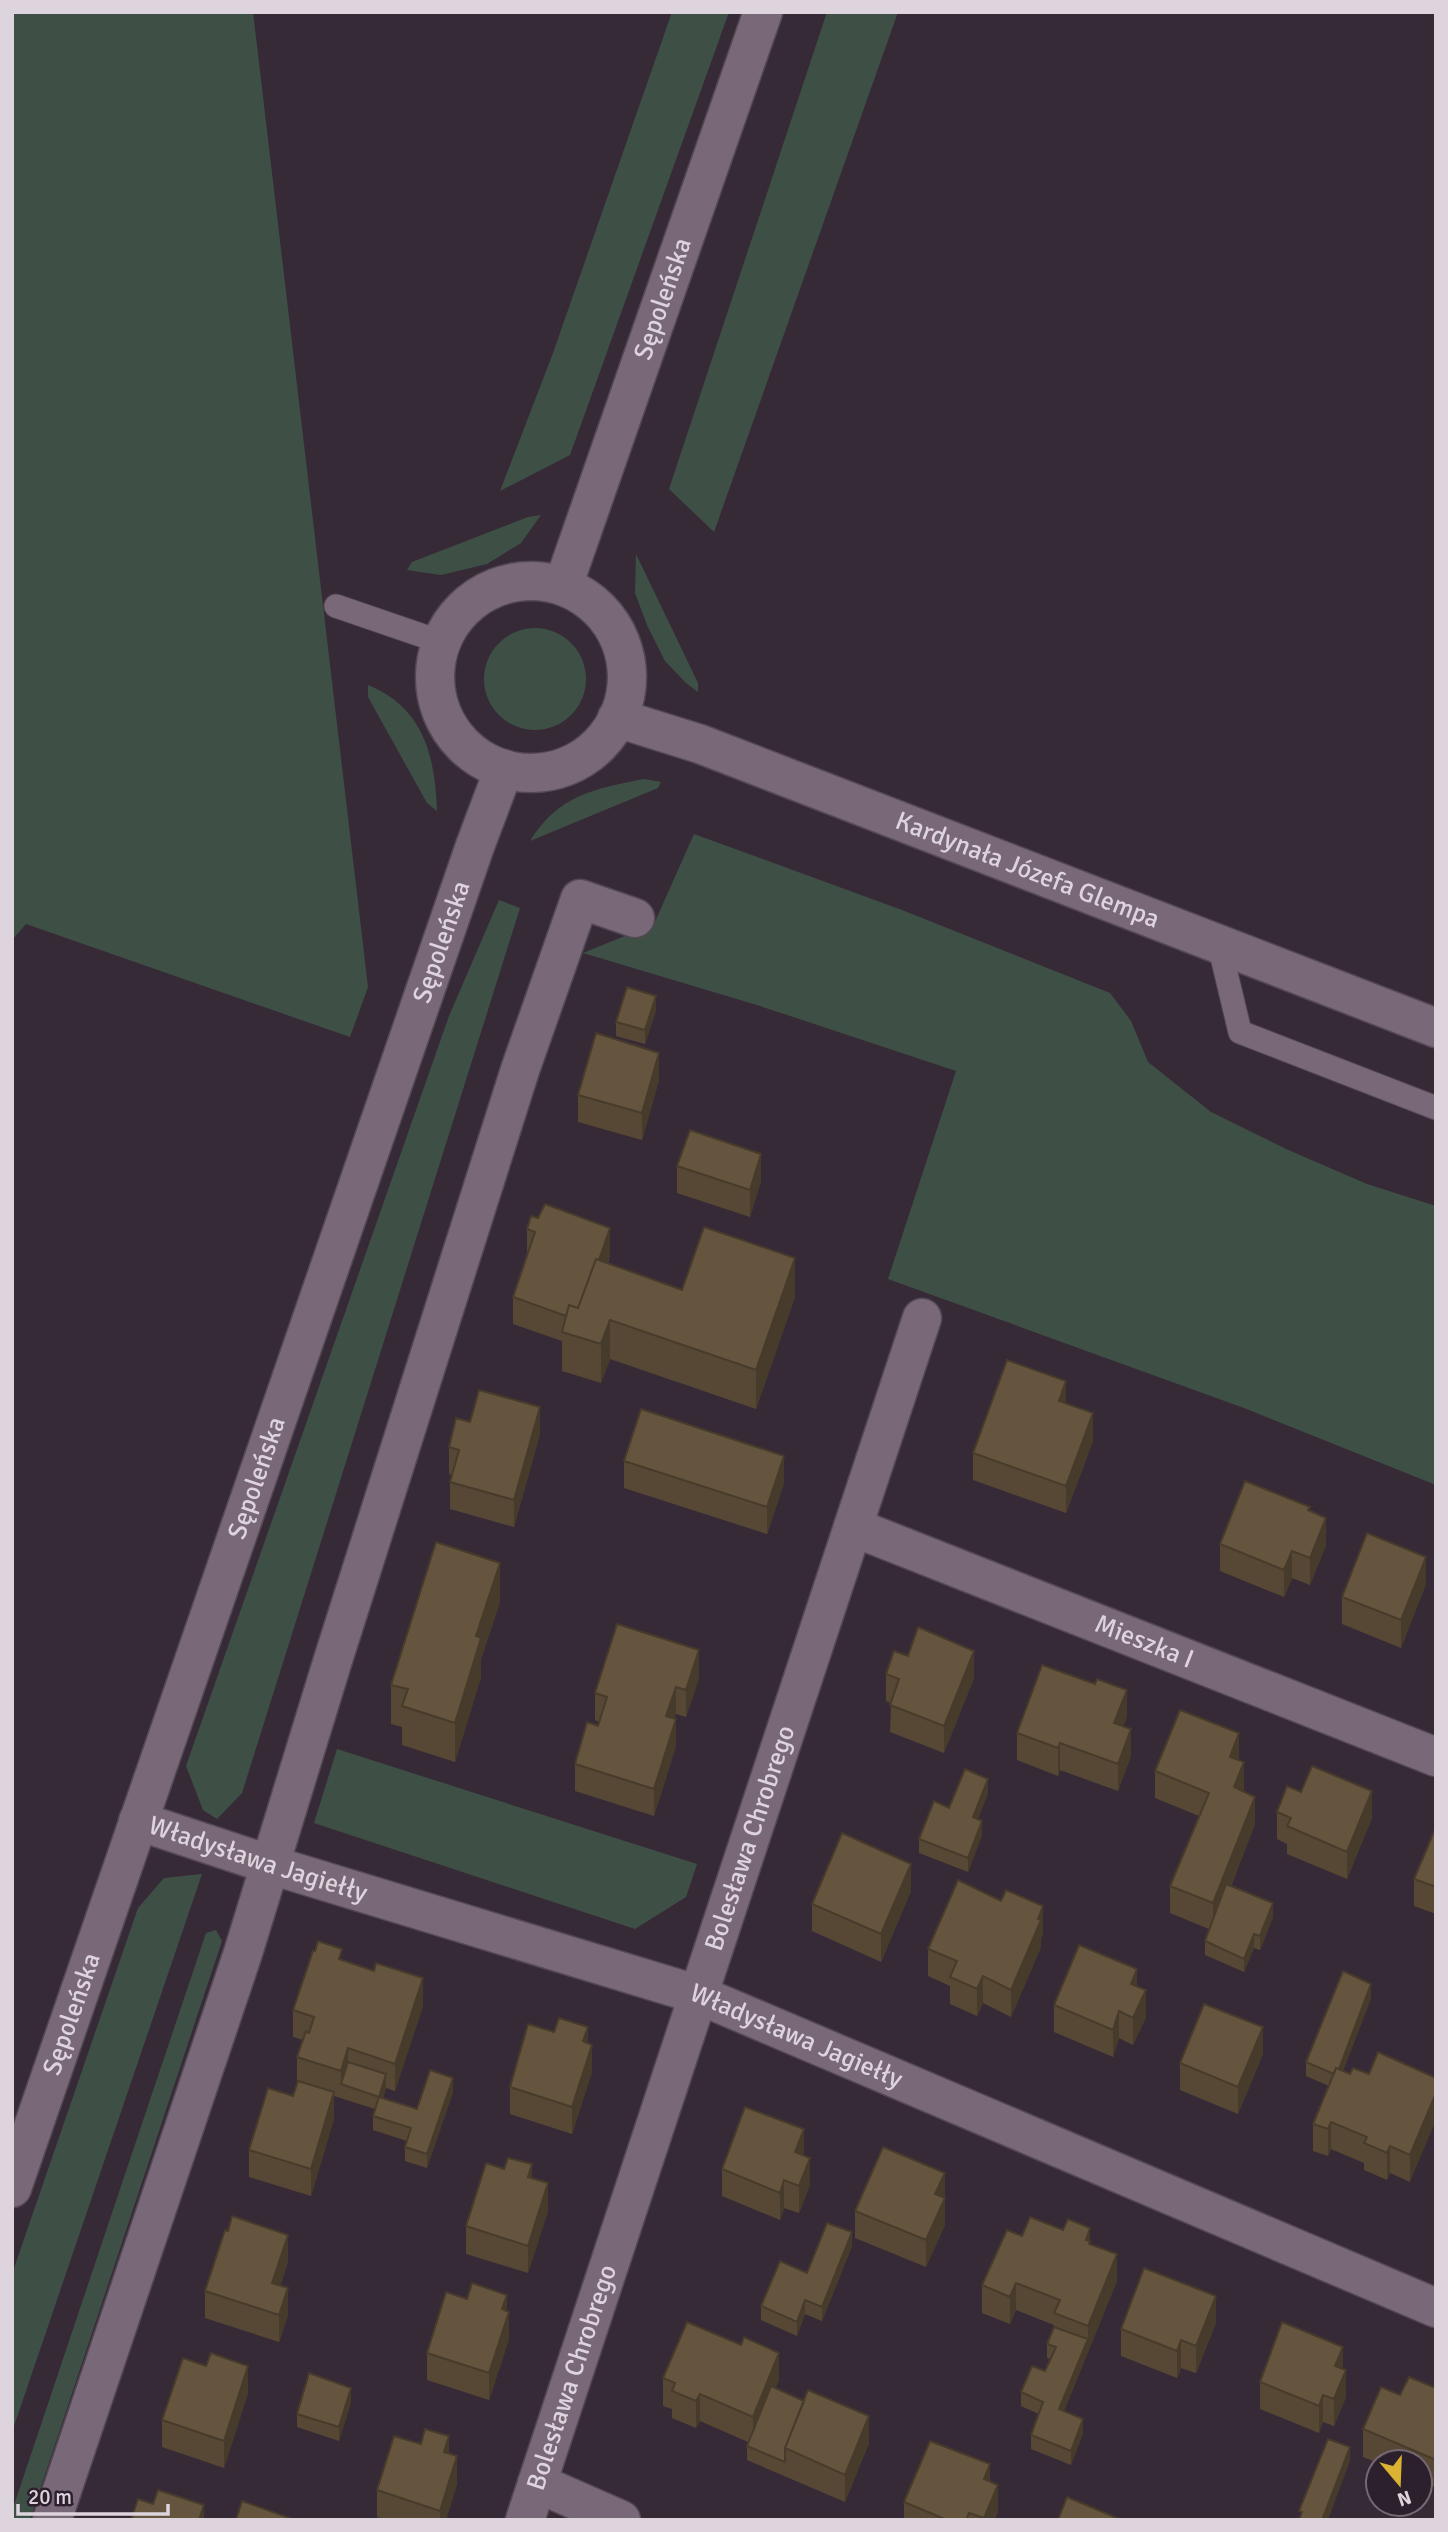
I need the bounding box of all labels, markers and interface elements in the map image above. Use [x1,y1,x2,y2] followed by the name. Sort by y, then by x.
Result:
[627,234,699,364] street label: Sępoleńska
[891,805,1164,936] street label: Kardynała Józefa Glempa
[406,877,478,1007] street label: Sępoleńska
[221,1413,293,1543] street label: Sępoleńska
[1090,1608,1198,1676] street label: Mieszka I
[698,1721,802,1955] street label: Bolesława Chrobrego
[144,1810,371,1909] street label: Władysława Jagiełły
[36,1949,108,2079] street label: Sępoleńska
[685,1977,907,2096] street label: Władysława Jagiełły
[520,2261,624,2494] street label: Bolesława Chrobrego
[1364,2448,1434,2518] north arrow
[18,2472,168,2516] scale bar
[28,2484,72,2510] text: 20 m
[1394,2485,1414,2512] text: N

